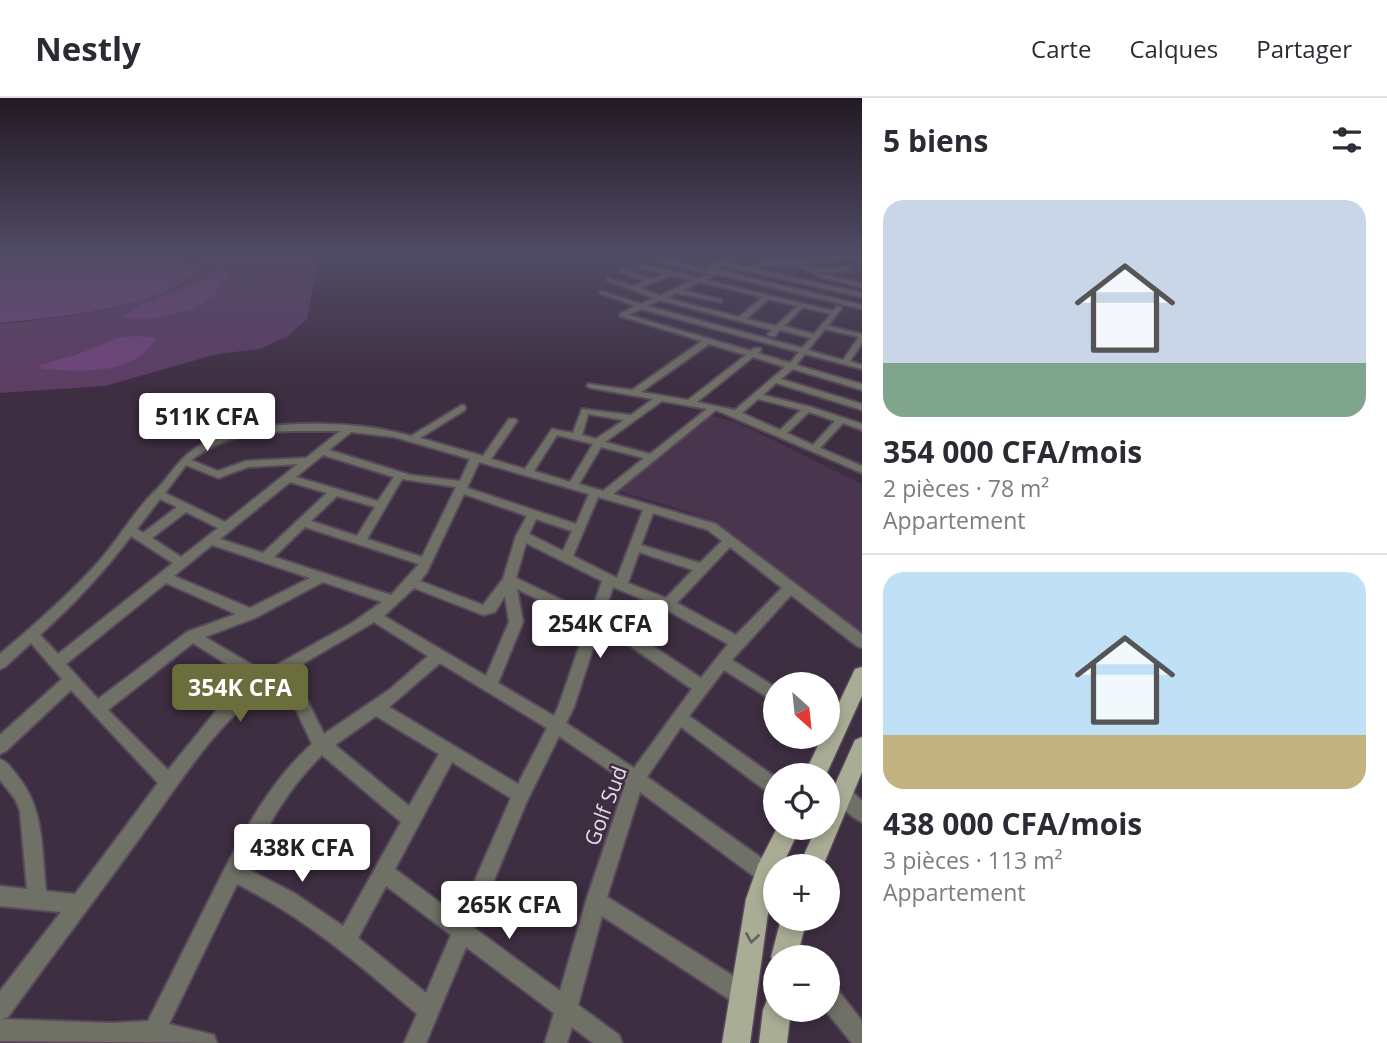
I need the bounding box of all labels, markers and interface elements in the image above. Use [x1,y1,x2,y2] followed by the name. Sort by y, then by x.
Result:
[35,26,141,71] text: Nestly
[1031,32,1091,65] text: Carte
[1129,32,1218,65] text: Calques
[1256,32,1352,65] text: Partager
[883,120,988,161] text: 5 biens
[1328,121,1366,159] icon: filters
[1062,245,1188,371] icon: home
[135,394,279,453] pin: 511K CFA
[155,400,259,432] text: 511K CFA
[883,431,1142,472] text: 354 000 CFA/mois
[883,472,1049,504] text: 2 pièces · 78 m²
[883,504,1026,536] text: Appartement
[528,601,672,660] pin: 254K CFA
[548,607,652,639] text: 254K CFA
[1062,617,1188,743] icon: home
[168,664,312,724] pin: 354K CFA
[188,671,292,703] text: 354K CFA
[763,672,840,749] north arrow
[763,672,840,1022] map controls
[577,762,633,849] street label: Golf Sud
[763,763,840,840] button: locate
[883,803,1142,844] text: 438 000 CFA/mois
[230,824,374,884] pin: 438K CFA
[250,831,354,863] text: 438K CFA
[883,844,1063,876] text: 3 pièces · 113 m²
[763,854,840,931] button: +
[883,876,1026,908] text: Appartement
[437,882,581,941] pin: 265K CFA
[457,888,561,920] text: 265K CFA
[745,932,760,944] one-way arrow
[763,945,840,1022] button: −

